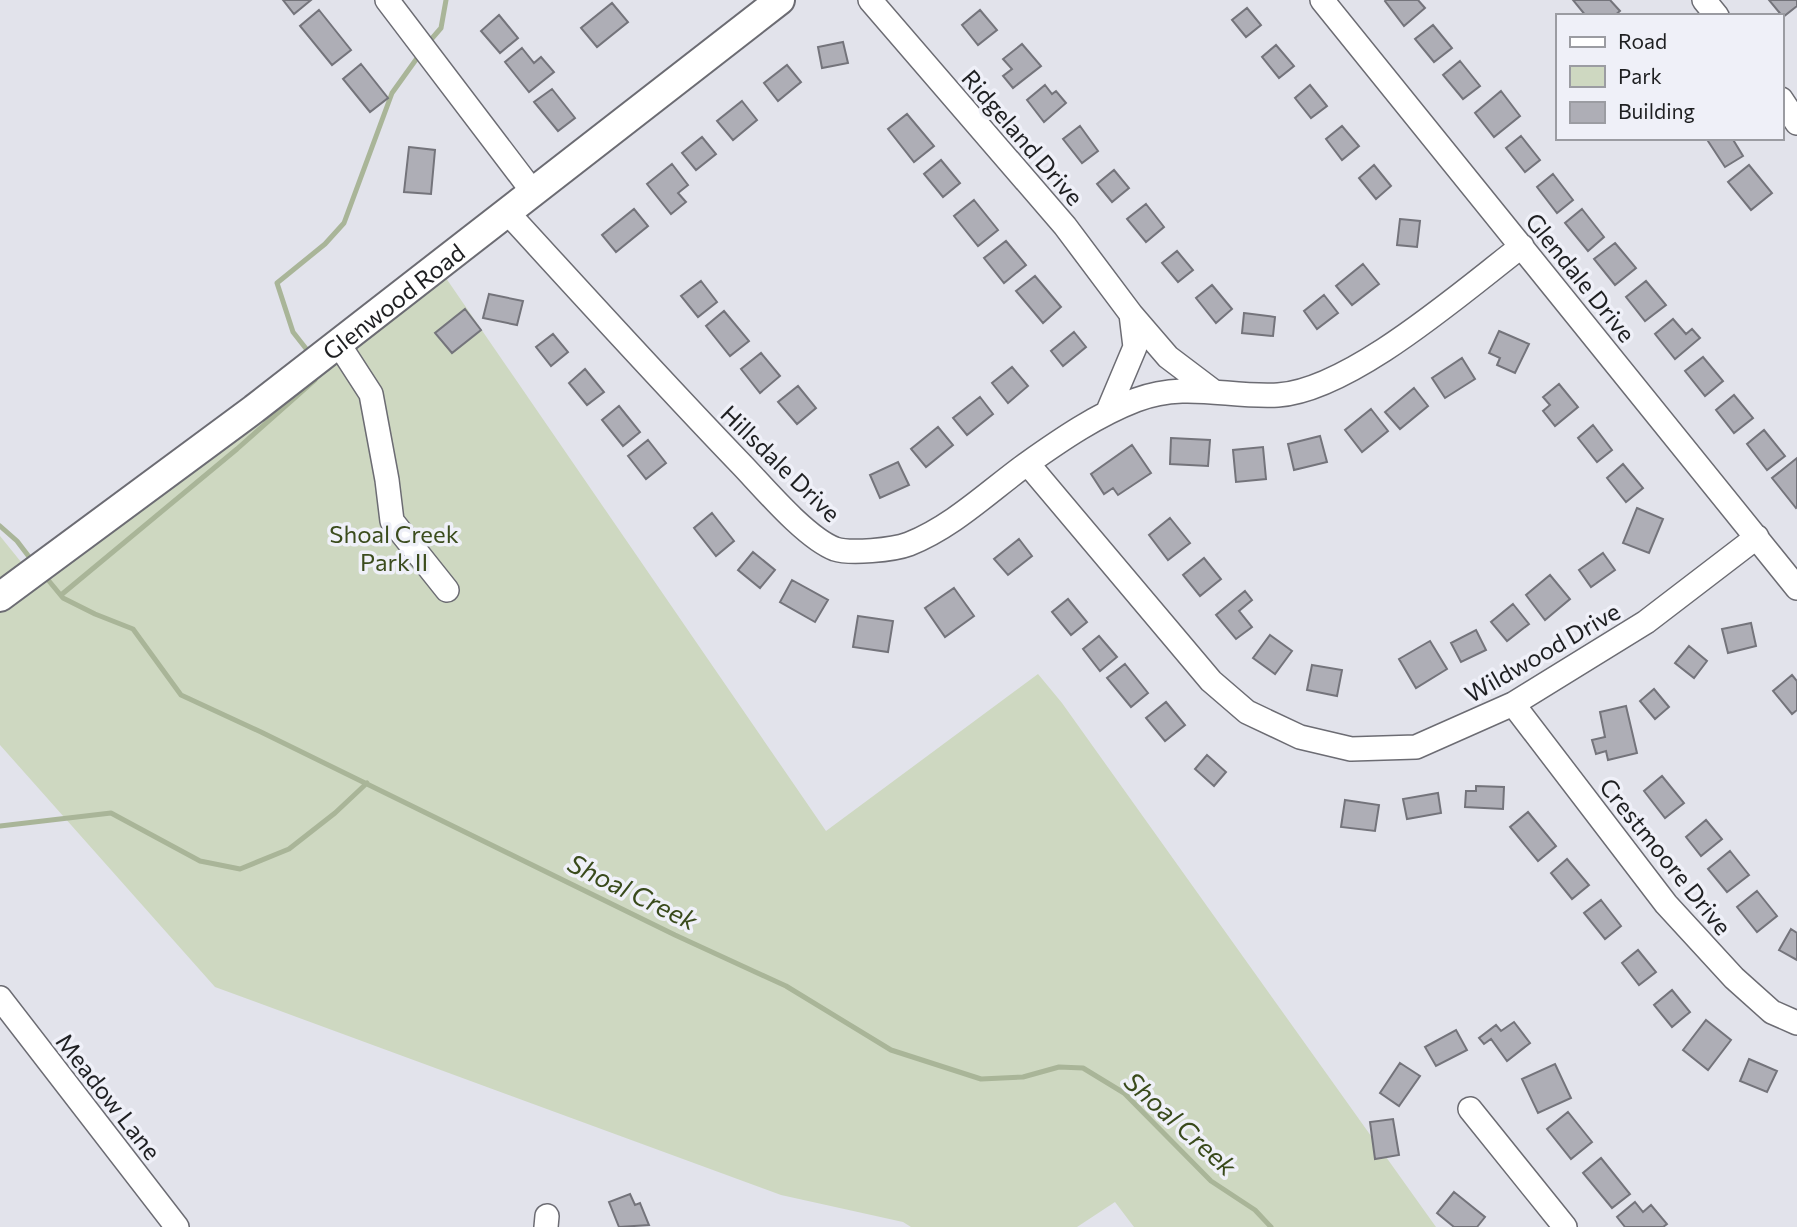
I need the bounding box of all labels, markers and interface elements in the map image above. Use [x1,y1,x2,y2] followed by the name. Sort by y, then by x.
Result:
[1556,14,1783,140] legend
[1618,28,1667,53] text: Road
[956,63,1090,211] street label: Ridgeland Drive
[1618,63,1662,88] text: Park
[1618,98,1695,123] text: Building
[1520,207,1642,347] street label: Glendale Drive
[316,237,470,365] street label: Glenwood Road
[715,399,847,527] street label: Hillsdale Drive
[329,519,459,576] park label: Shoal Creek Park II
[1459,596,1625,708] street label: Wildwood Drive
[1594,772,1738,940] street label: Crestmoore Drive
[563,846,704,936] water label: Shoal Creek
[51,1027,167,1165] street label: Meadow Lane
[1119,1065,1244,1182] water label: Shoal Creek

